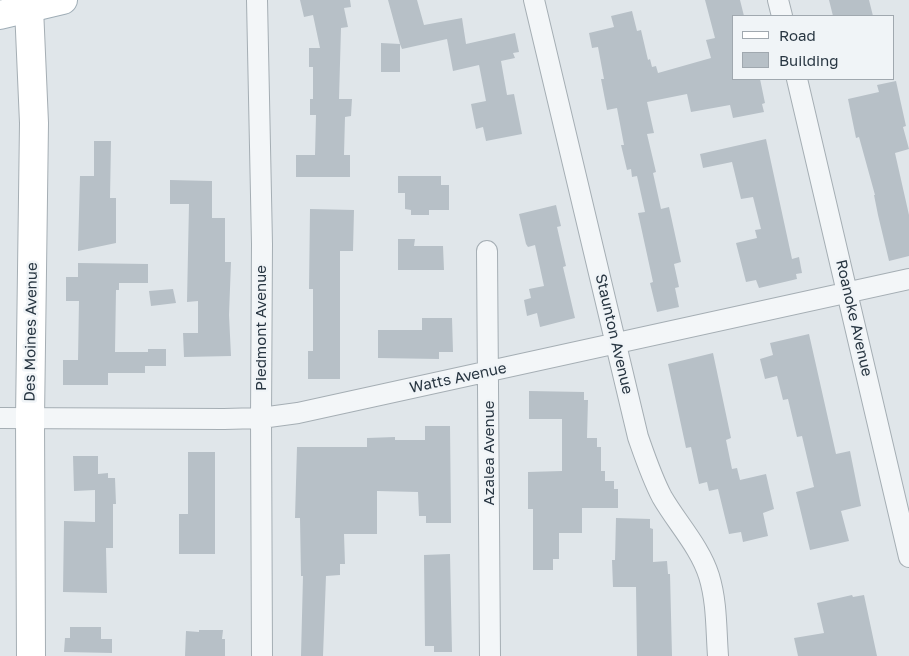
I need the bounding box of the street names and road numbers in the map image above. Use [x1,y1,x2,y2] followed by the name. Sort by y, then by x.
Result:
[832,258,876,378] street label: Roanoke Avenue
[21,262,41,402] street label: Des Moines Avenue
[252,265,270,391] street label: Piedmont Avenue
[591,272,637,396] street label: Staunton Avenue
[408,359,508,397] street label: Watts Avenue
[480,401,498,505] street label: Azalea Avenue

